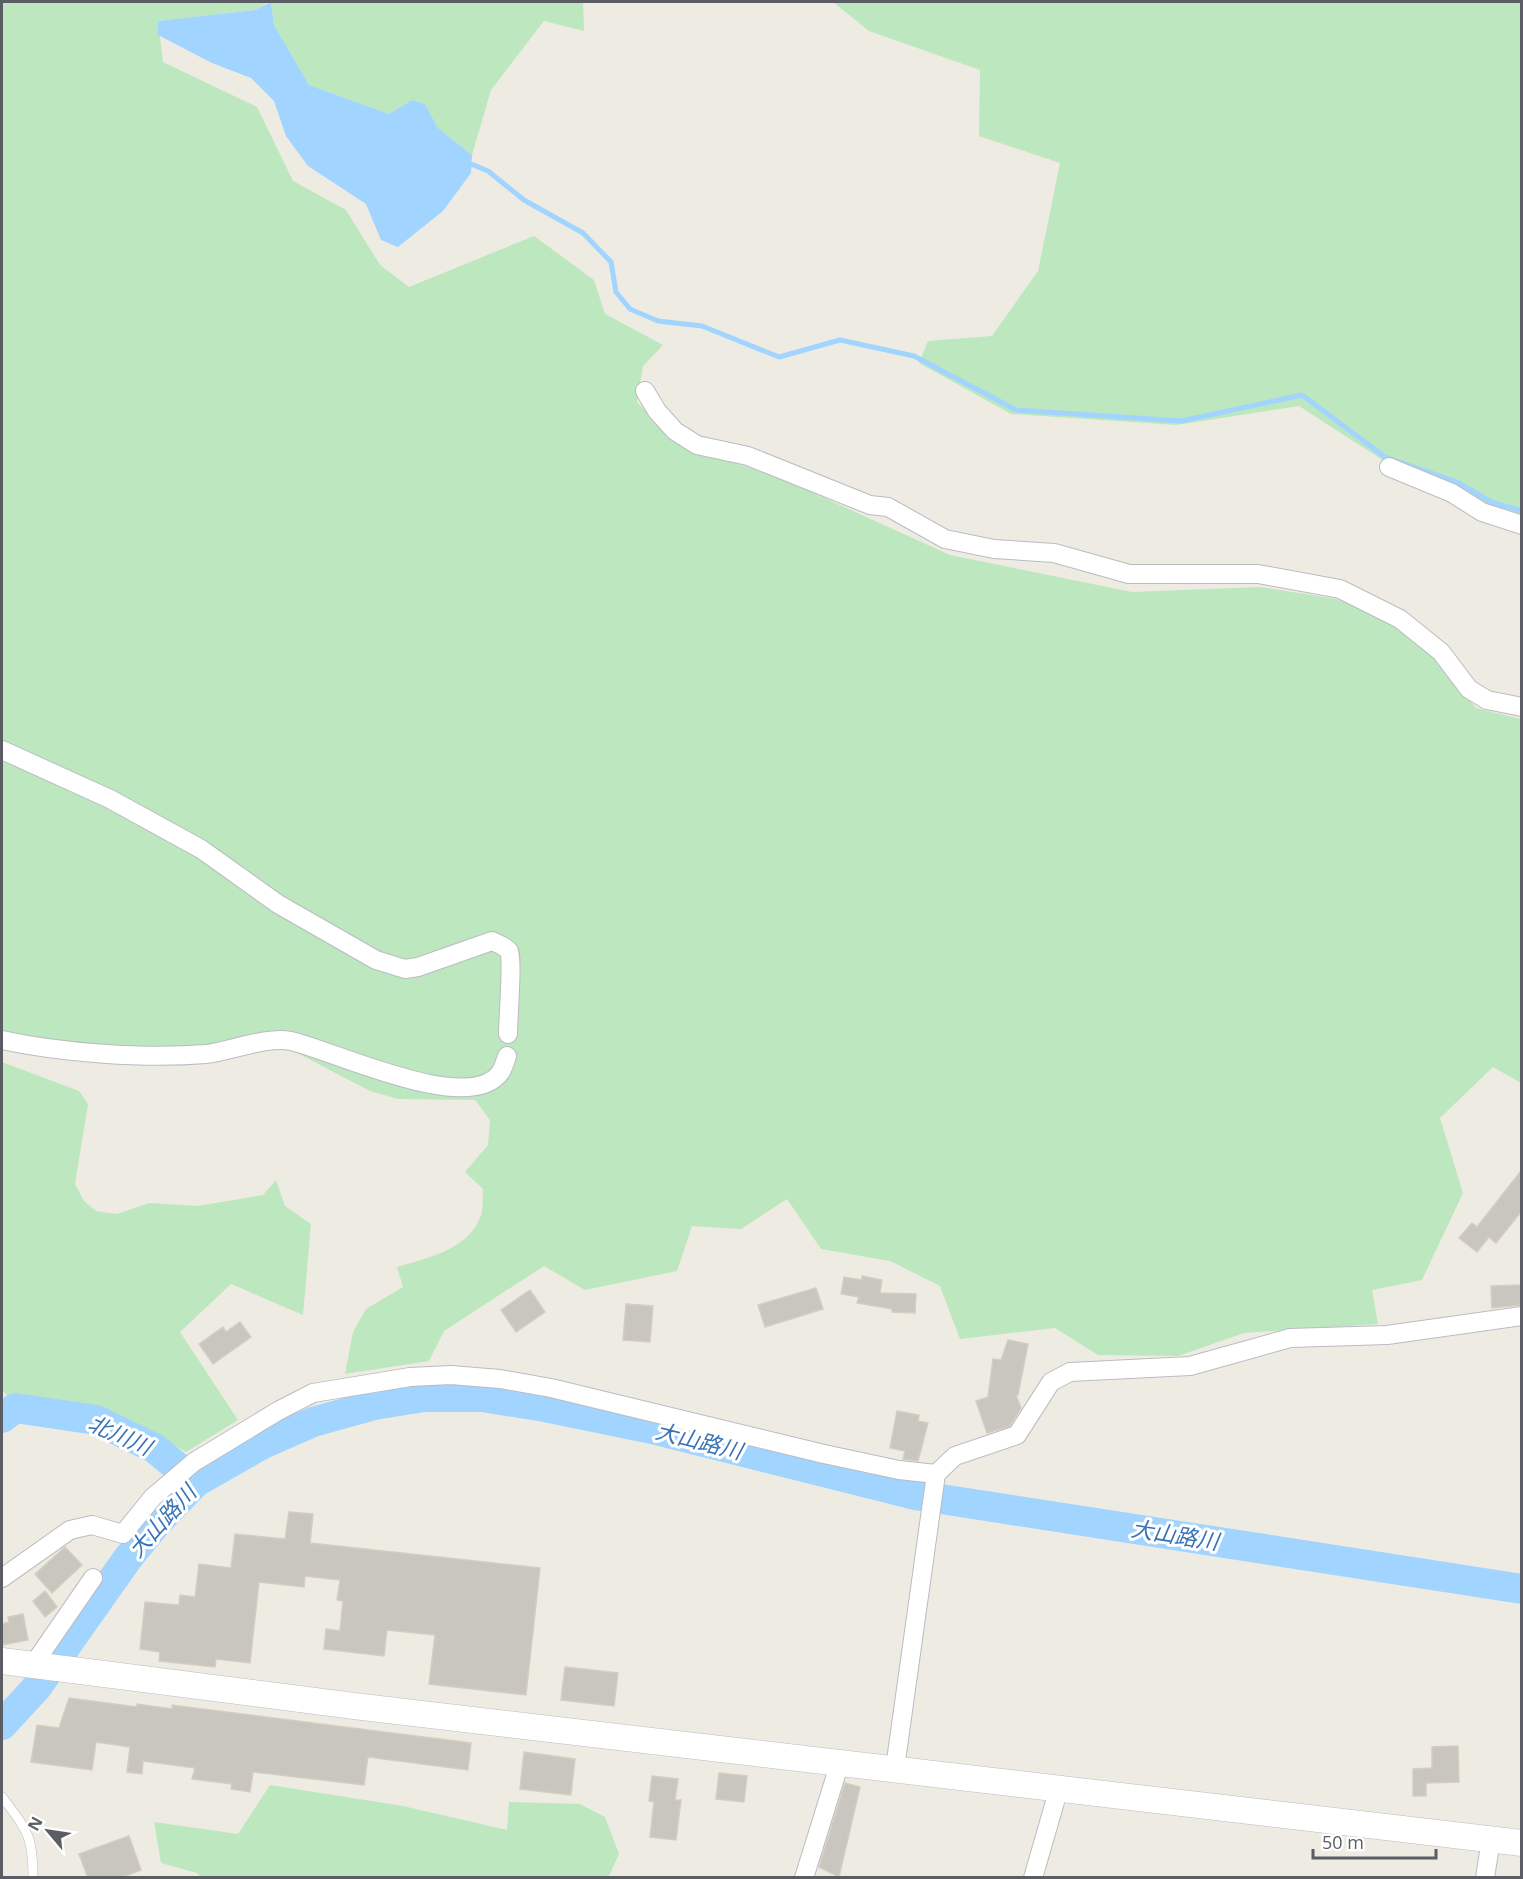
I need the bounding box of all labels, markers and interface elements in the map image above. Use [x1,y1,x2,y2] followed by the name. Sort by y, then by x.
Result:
[84,1407,158,1462] water label: 北川川
[653,1415,747,1466] water label: 大山路川
[121,1476,203,1563] water label: 大山路川
[1129,1512,1223,1556] water label: 大山路川
[18,1801,78,1861] north arrow
[22,1813,48,1835] text: N
[1313,1822,1436,1860] scale bar
[1322,1830,1364,1854] text: 50 m

